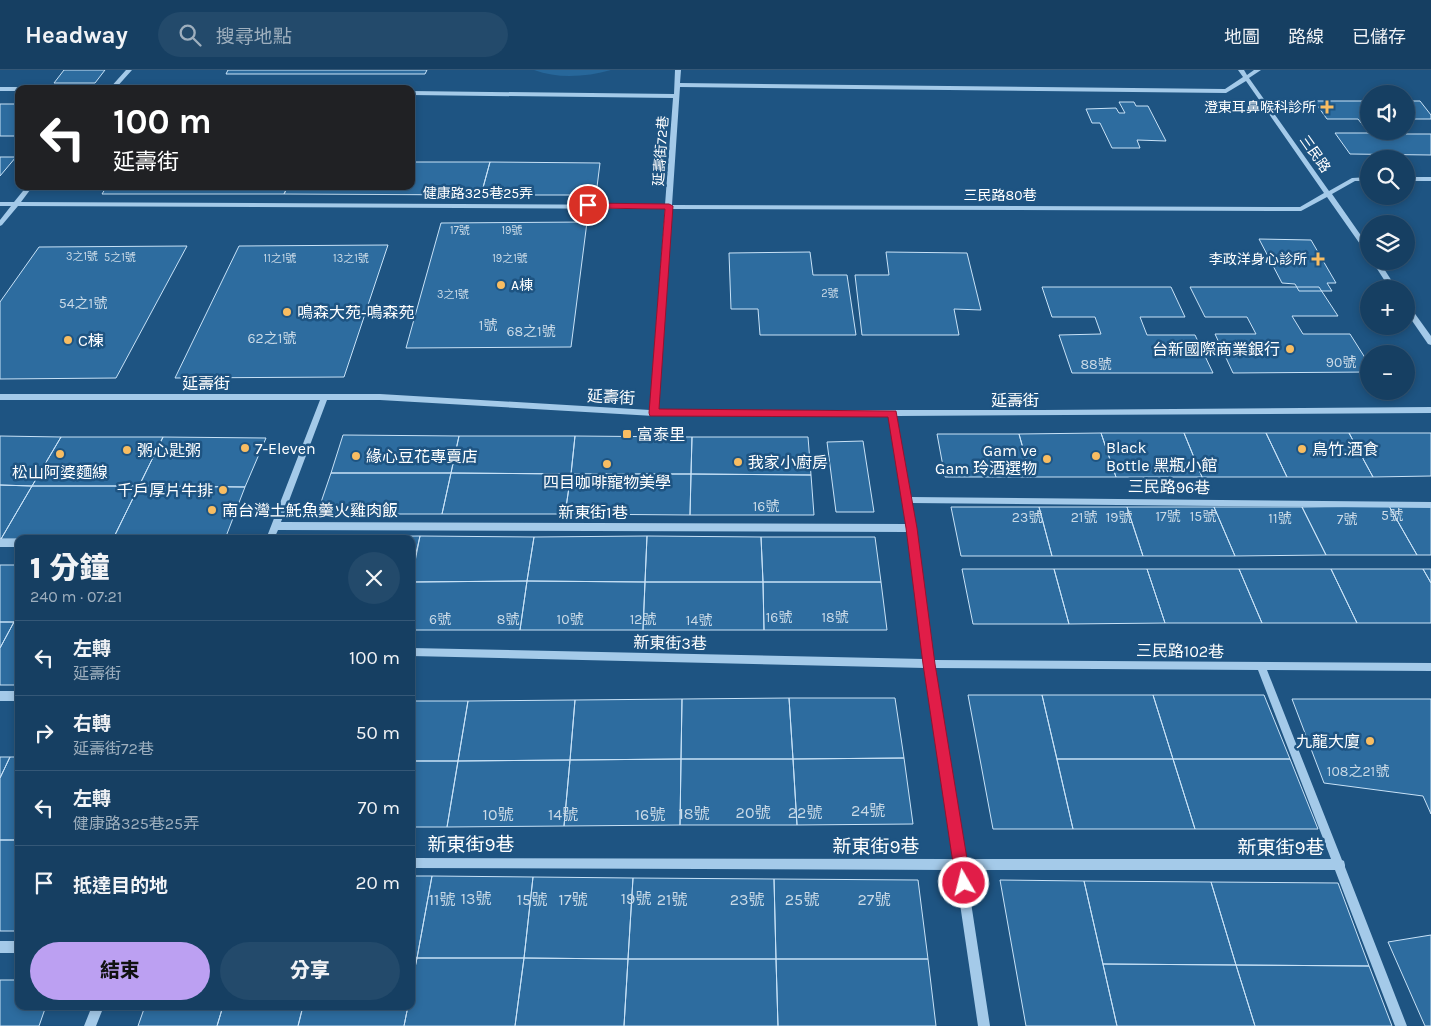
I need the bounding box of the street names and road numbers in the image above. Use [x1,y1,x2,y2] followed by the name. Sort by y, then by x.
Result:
[650,115,672,187] street label: 延壽街72巷
[1296,132,1334,176] street label: 三民路
[423,185,533,202] street label: 健康路325巷25弄
[964,187,1036,204] street label: 三民路80巷
[182,374,230,393] street label: 延壽街
[587,386,635,408] street label: 延壽街
[991,391,1039,410] street label: 延壽街
[1128,477,1210,497] street label: 三民路96巷
[558,503,628,522] street label: 新東街1巷
[633,633,707,653] street label: 新東街3巷
[1136,641,1224,661] street label: 三民路102巷
[427,834,515,856] street label: 新東街9巷
[832,836,920,858] street label: 新東街9巷
[1237,837,1325,859] street label: 新東街9巷

